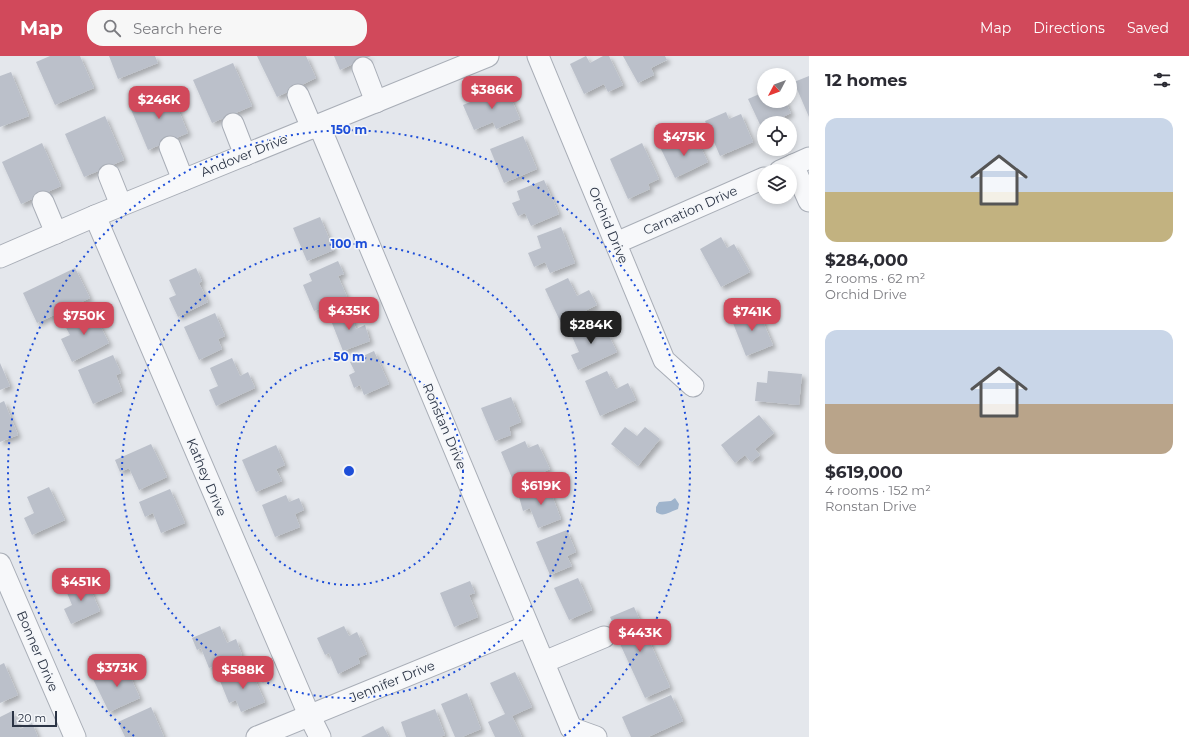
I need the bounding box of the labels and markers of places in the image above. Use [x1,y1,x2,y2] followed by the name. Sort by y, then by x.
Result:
[464,76,520,110] pin: $386K
[131,86,187,120] pin: $246K
[656,123,712,157] pin: $475K
[321,297,377,331] pin: $435K
[724,298,780,332] pin: $741K
[56,302,112,336] pin: $750K
[563,311,619,345] pin: $284K
[342,464,356,478] centre of rings
[513,472,569,506] pin: $619K
[53,568,109,602] pin: $451K
[612,619,668,653] pin: $443K
[89,654,145,688] pin: $373K
[215,656,271,690] pin: $588K

